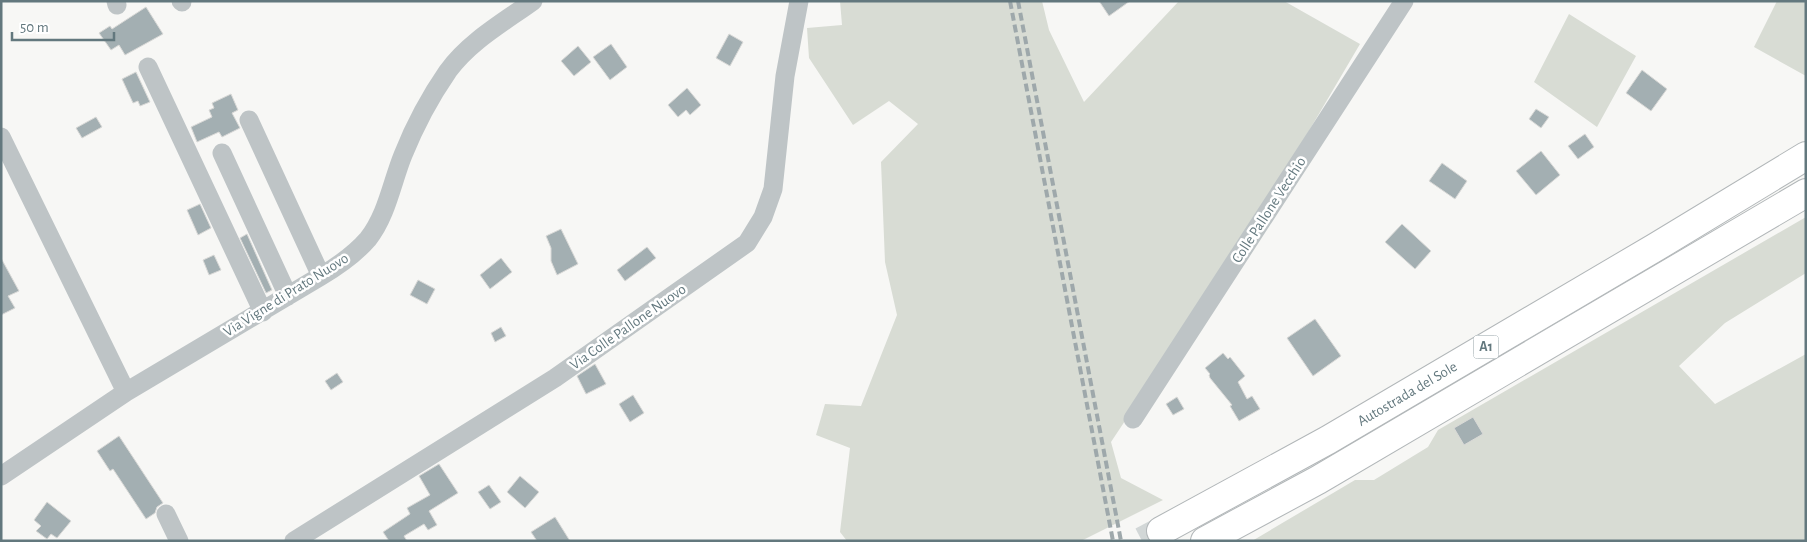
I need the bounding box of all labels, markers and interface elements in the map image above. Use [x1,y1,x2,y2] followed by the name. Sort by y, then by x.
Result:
[12,10,115,42] scale bar
[20,20,49,35] text: 50 m
[1229,154,1309,266] street label: Colle Pallone Vecchio
[221,251,351,339] street label: Via Vigne di Prato Nuovo
[567,281,689,373] street label: Via Colle Pallone Nuovo
[1474,336,1498,358] road number: A1
[1355,358,1460,429] street label: Autostrada del Sole

